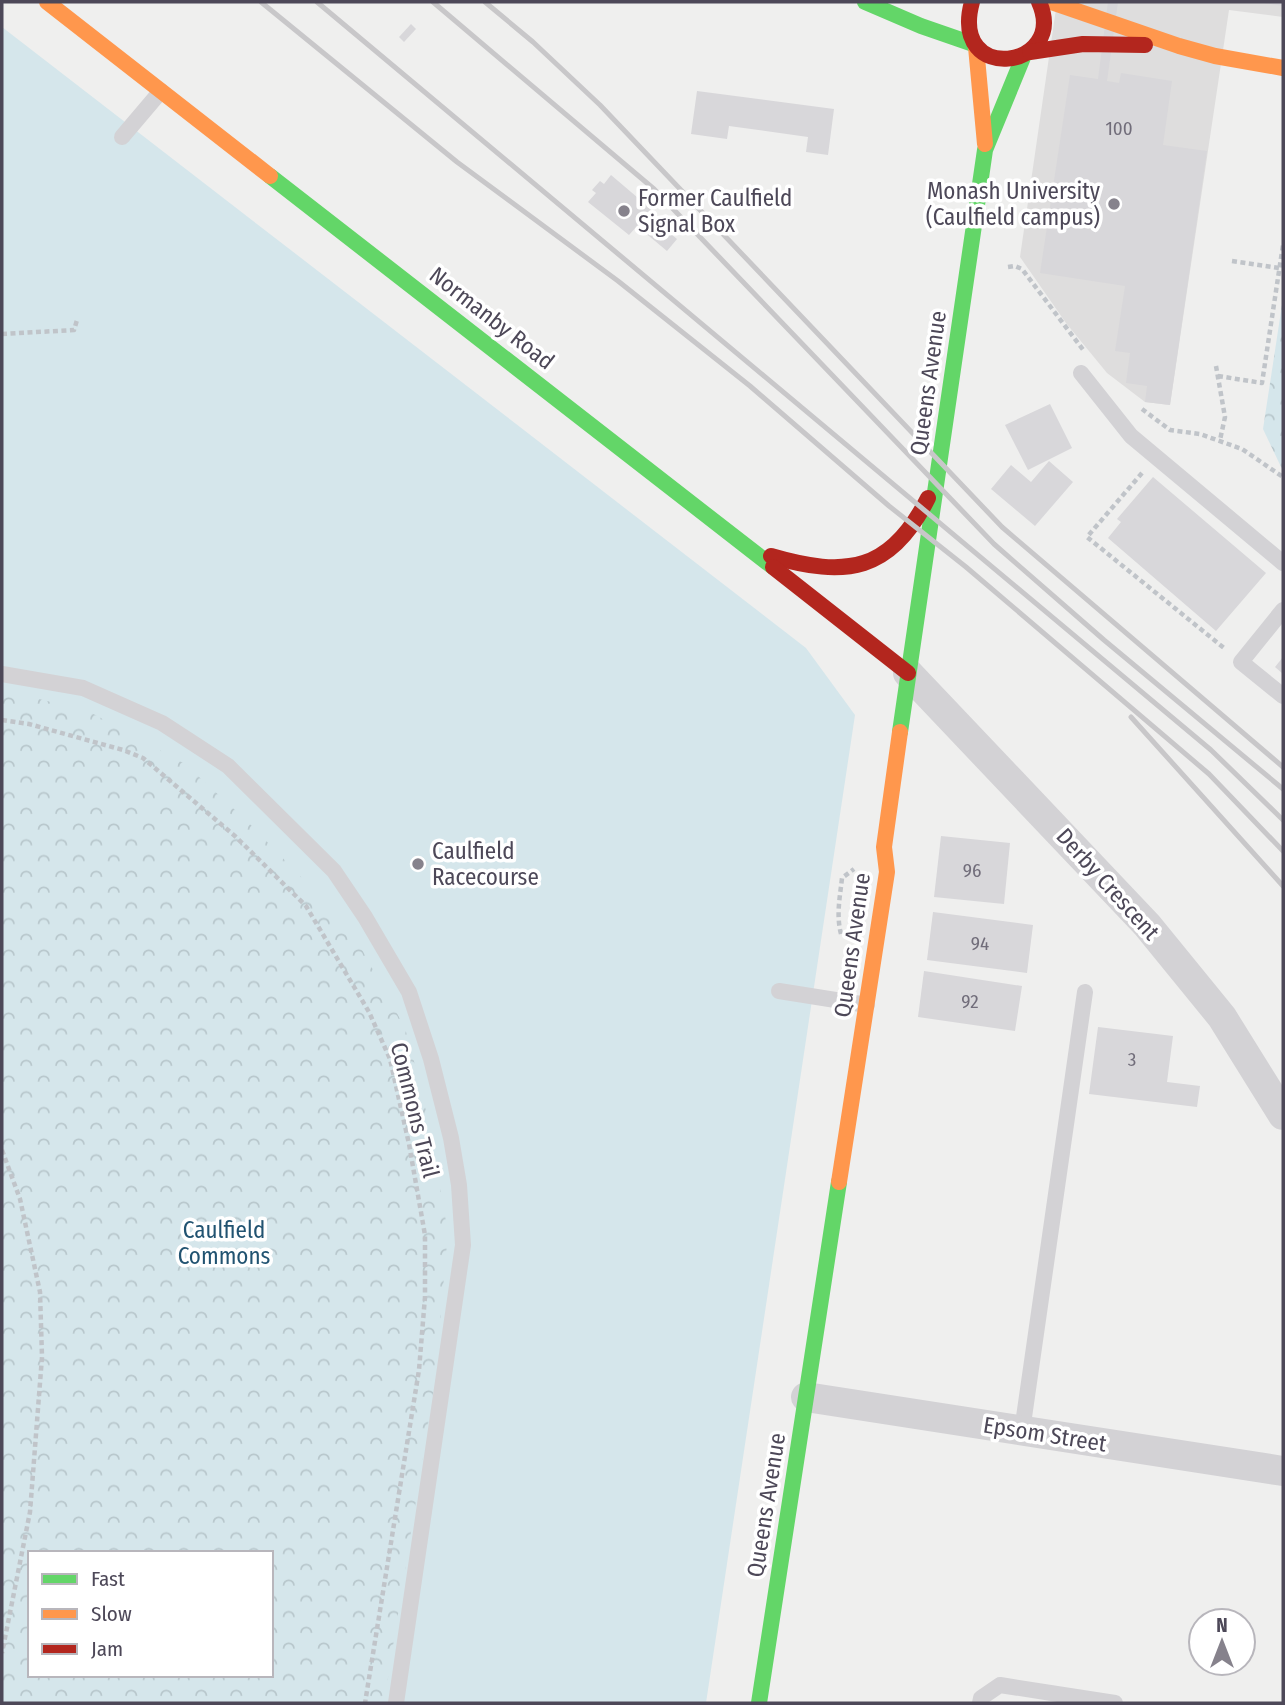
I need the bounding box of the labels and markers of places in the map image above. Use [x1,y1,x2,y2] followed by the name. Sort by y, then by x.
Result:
[926,177,1101,231] place label: Monash University (Caulfield campus)
[638,184,792,238] place label: Former Caulfield Signal Box
[1106,196,1122,212] marker: Monash University (Caulfield campus)
[616,203,632,219] marker: Former Caulfield Signal Box
[432,837,539,891] place label: Caulfield Racecourse
[410,856,426,872] marker: Caulfield Racecourse

